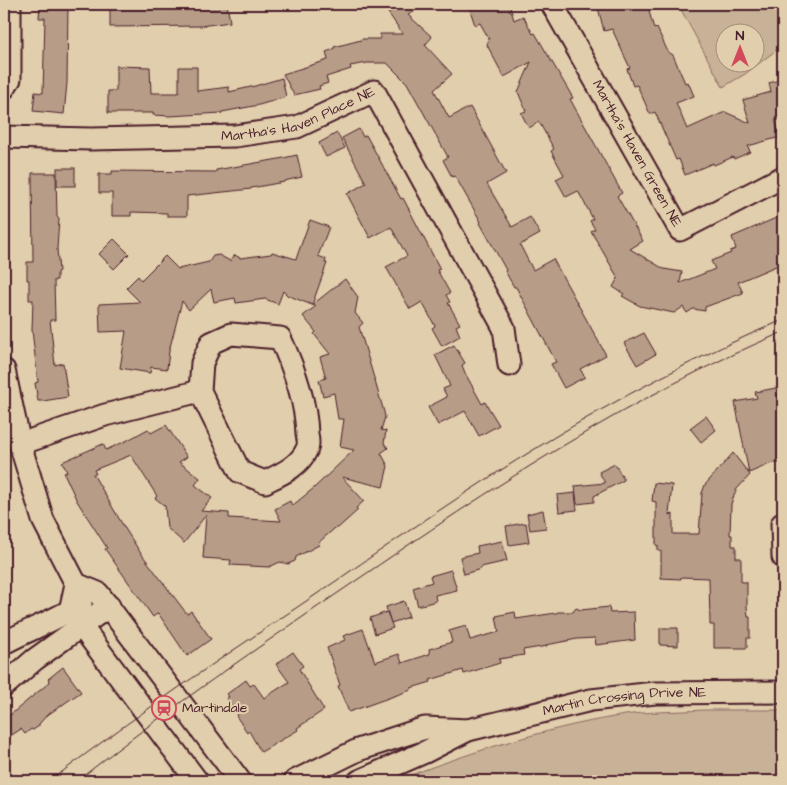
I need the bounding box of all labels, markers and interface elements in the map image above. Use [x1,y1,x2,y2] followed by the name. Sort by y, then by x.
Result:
[714,22,764,72] north arrow
[736,26,745,46] text: N
[587,76,687,232] street label: Martha's Haven Green NE
[221,82,379,146] street label: Martha's Haven Place NE
[541,683,707,721] street label: Martin Crossing Drive NE
[151,695,177,721] station icon: Martindale
[182,698,248,718] place label: Martindale

